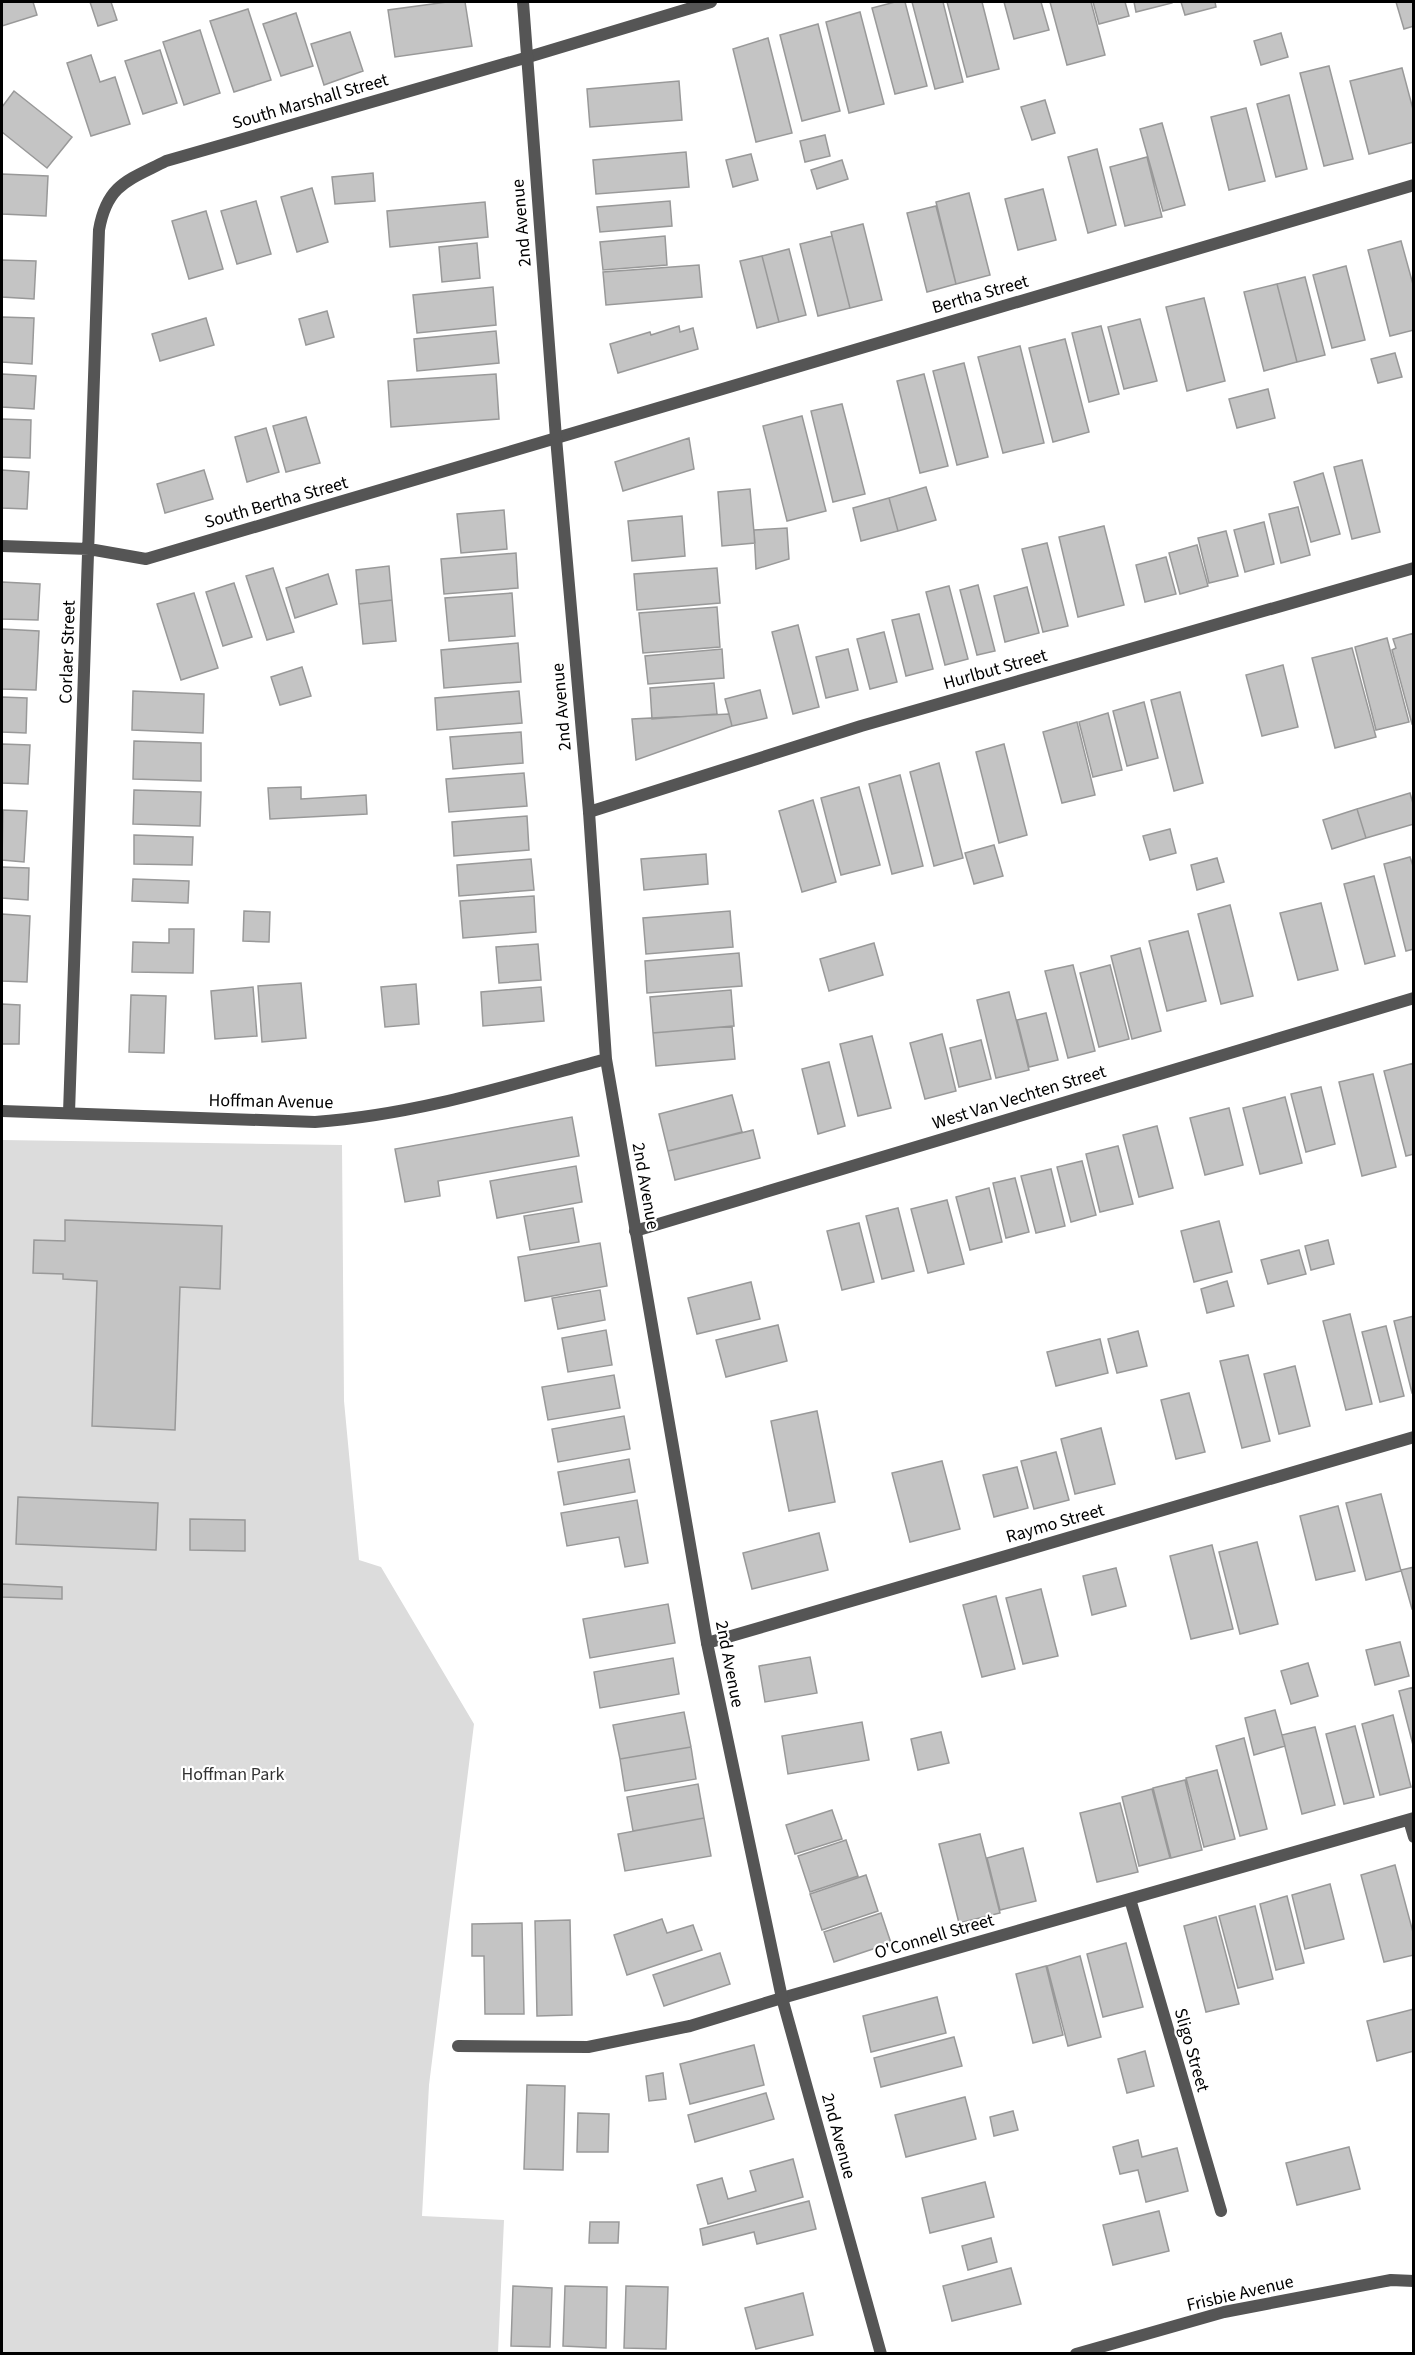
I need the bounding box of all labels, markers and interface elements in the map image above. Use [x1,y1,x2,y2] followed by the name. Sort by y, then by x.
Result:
[229,67,391,136] street label: South Marshall Street
[505,178,538,268] street label: 2nd Avenue
[929,269,1031,320] street label: Bertha Street
[202,470,351,535] street label: South Bertha Street
[53,600,82,704] street label: Corlaer Street
[940,643,1050,696] street label: Hurlbut Street
[545,662,578,752] street label: 2nd Avenue
[929,1059,1109,1136] street label: West Van Vechten Street
[208,1088,334,1115] street label: Hoffman Avenue
[626,1141,665,1232] street label: 2nd Avenue
[1003,1498,1107,1549] street label: Raymo Street
[709,1619,750,1710] street label: 2nd Avenue
[182,1762,285,1787] park label: Hoffman Park
[872,1908,997,1965] street label: O'Connell Street
[1168,2005,1215,2095] street label: Sligo Street
[815,2090,862,2182] street label: 2nd Avenue
[1184,2269,1296,2318] street label: Frisbie Avenue

